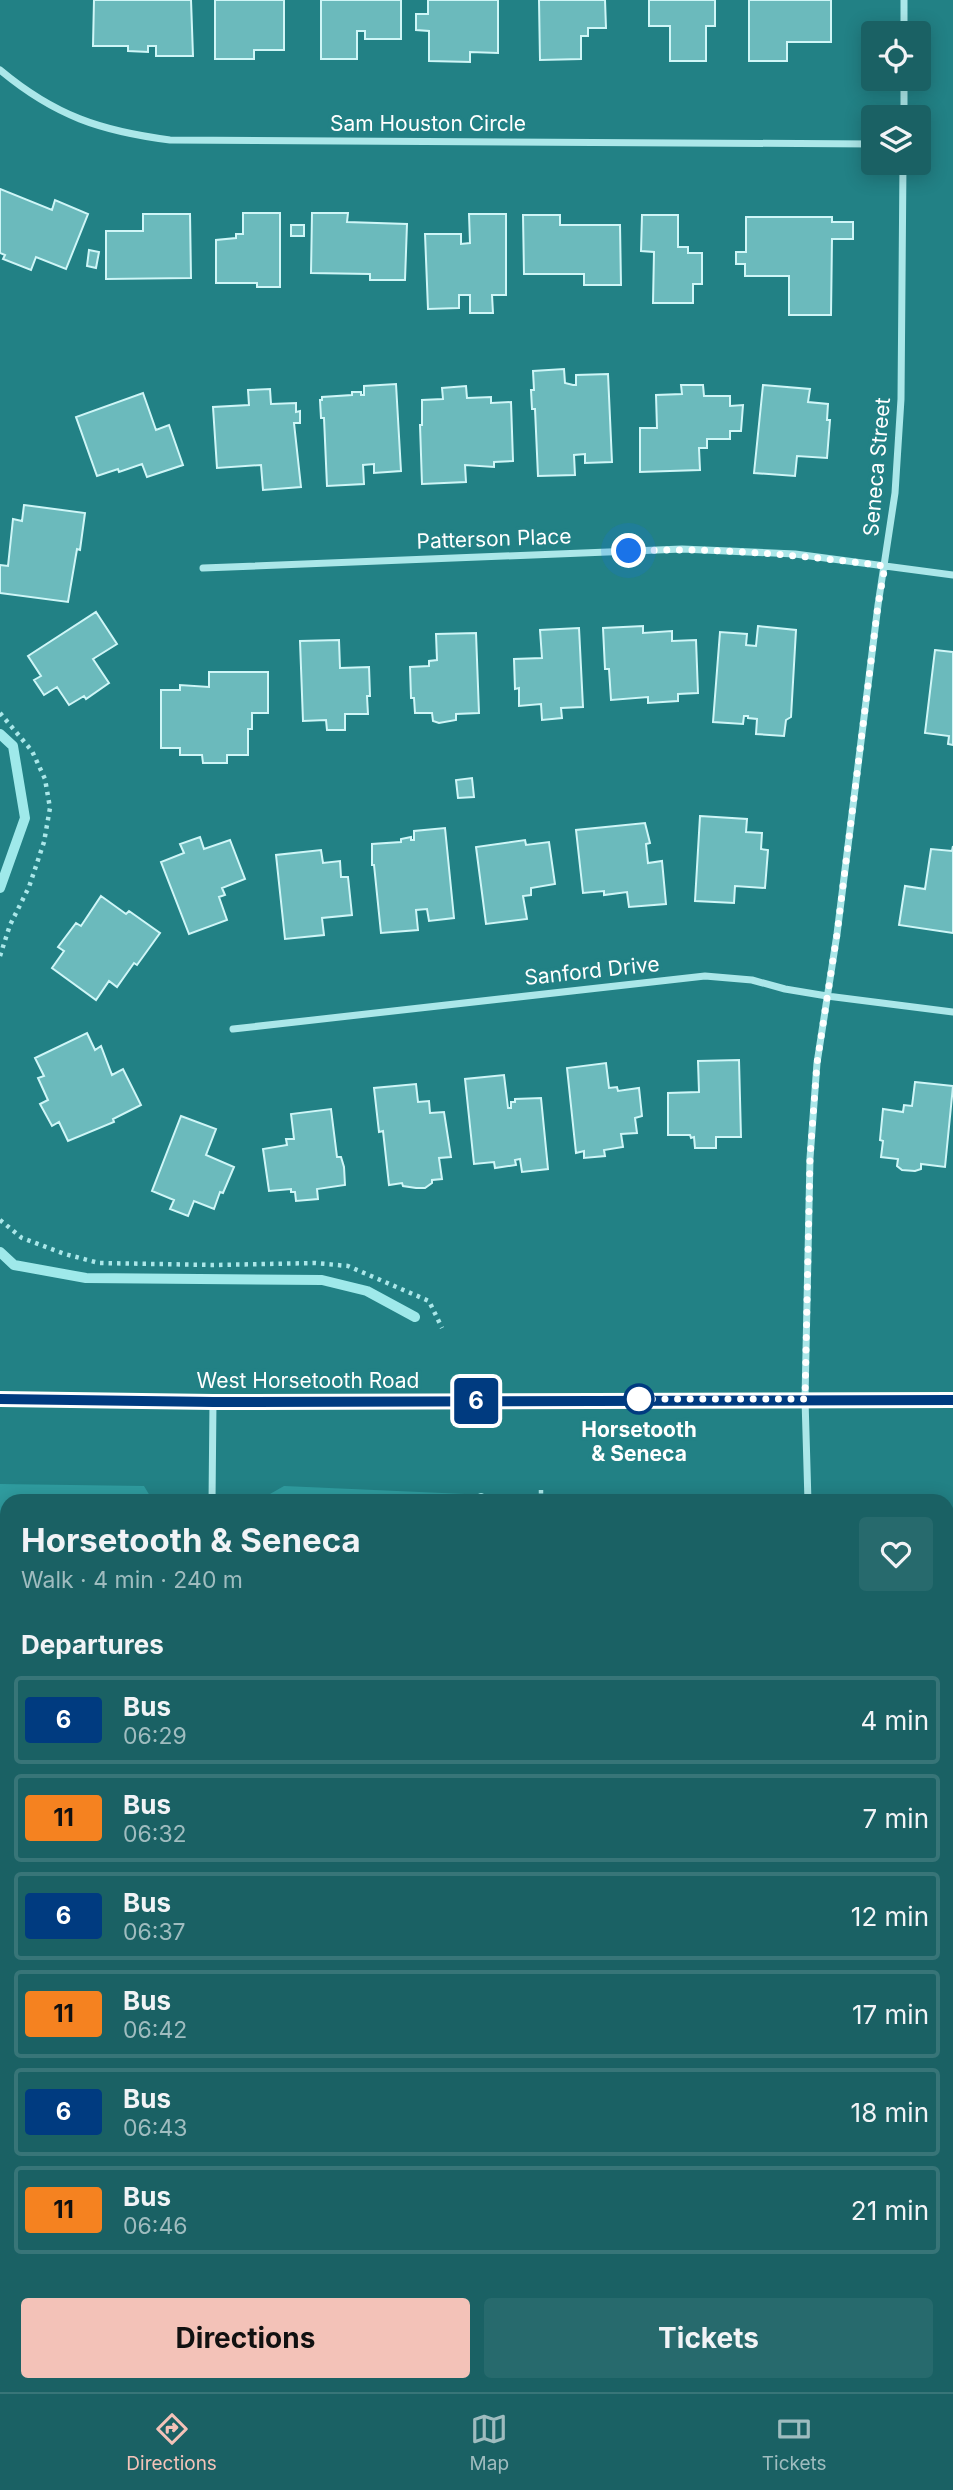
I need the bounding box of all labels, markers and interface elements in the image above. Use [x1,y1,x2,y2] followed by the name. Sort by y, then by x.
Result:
[861,21,931,175] map controls
[861,21,931,91] button: locate
[861,105,931,175] button: layers
[330,111,526,136] street label: Sam Houston Circle
[858,396,895,538] street label: Seneca Street
[416,523,572,554] street label: Patterson Place
[611,533,646,568] your location
[523,951,661,990] street label: Sanford Drive
[197,1368,419,1393] street label: West Horsetooth Road
[453,1378,499,1424] line badge: 6
[624,1384,654,1414] marker: Horsetooth & Seneca
[468,1386,484,1415] text: 6
[581,1417,697,1466] place label: Horsetooth & Seneca
[859,1517,933,1591] button: heart
[21,1520,361,1560] text: Horsetooth & Seneca
[21,1566,243,1594] text: Walk · 4 min · 240 m
[21,1629,164,1660] text: Departures
[123,1691,171,1722] text: Bus
[56,1705,71,1734] text: 6
[860,1705,929,1736] text: 4 min
[123,1722,187,1750] text: 06:29
[123,1789,171,1820] text: Bus
[53,1803,74,1832] text: 11
[863,1803,929,1834] text: 7 min
[123,1820,187,1848] text: 06:32
[123,1887,171,1918] text: Bus
[56,1901,71,1930] text: 6
[851,1901,929,1932] text: 12 min
[123,1918,186,1946] text: 06:37
[123,1985,171,2016] text: Bus
[53,1999,74,2028] text: 11
[852,1999,929,2030] text: 17 min
[123,2016,187,2044] text: 06:42
[123,2083,171,2114] text: Bus
[56,2097,71,2126] text: 6
[851,2097,929,2128] text: 18 min
[123,2114,187,2142] text: 06:43
[123,2181,171,2212] text: Bus
[53,2195,74,2224] text: 11
[851,2195,929,2226] text: 21 min
[123,2212,188,2240] text: 06:46
[21,2298,470,2378] button: Directions
[484,2298,933,2378] button: Tickets
[126,2410,217,2475] tab: Directions
[470,2410,509,2475] tab: Map
[762,2410,827,2475] tab: Tickets

